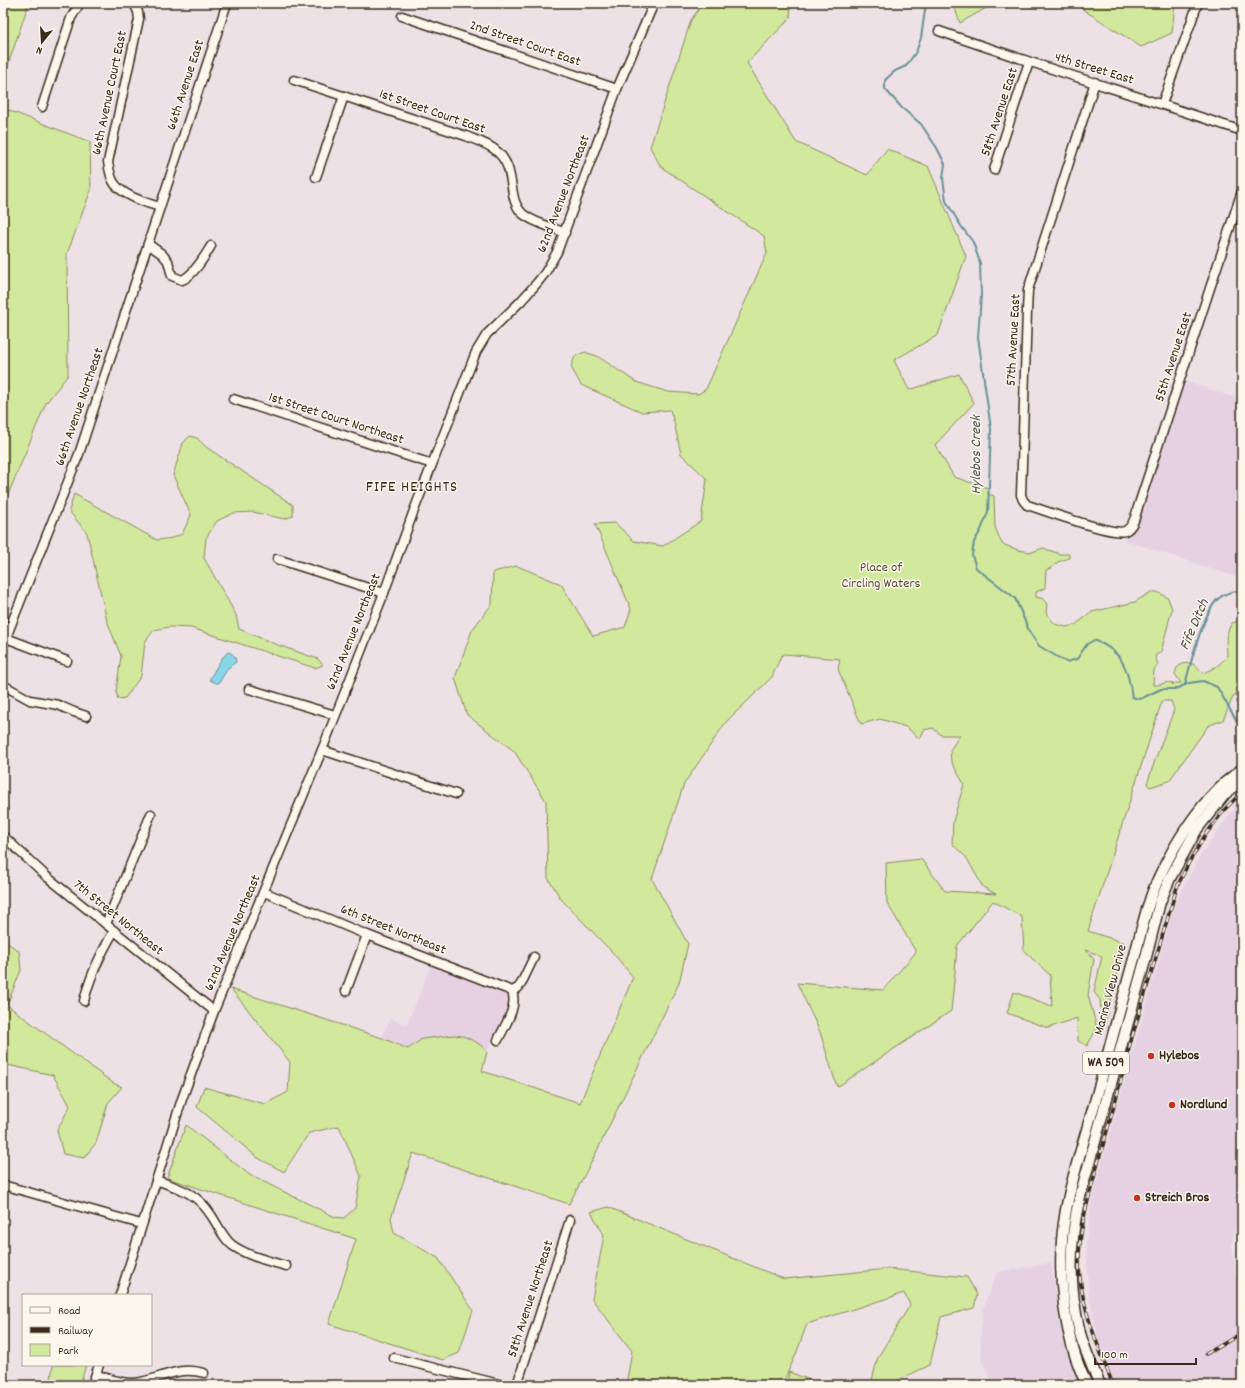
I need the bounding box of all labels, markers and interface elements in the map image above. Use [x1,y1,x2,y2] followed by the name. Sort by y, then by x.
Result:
[467,16,583,72] street label: 2nd Street Court East
[22,22,62,62] north arrow
[87,29,133,157] street label: 66th Avenue Court East
[162,37,210,133] street label: 66th Avenue East
[34,41,45,58] text: N
[1052,47,1136,91] street label: 4th Street East
[976,65,1024,159] street label: 58th Avenue East
[376,84,488,140] street label: 1st Street Court East
[532,132,596,256] street label: 62nd Avenue Northeast
[1002,293,1026,387] street label: 57th Avenue East
[1150,310,1198,404] street label: 55th Avenue East
[50,345,110,469] street label: 66th Avenue Northeast
[266,388,406,450] street label: 1st Street Court Northeast
[966,414,988,495] water label: Hylebos Creek
[366,476,458,499] district label: FIFE HEIGHTS
[841,558,921,594] park label: Place of Circling Waters
[321,571,387,693] street label: 62nd Avenue Northeast
[1174,595,1216,654] water label: Fife Ditch
[199,872,267,994] street label: 62nd Avenue Northeast
[69,875,167,961] street label: 7th Street Northeast
[337,900,449,960] street label: 6th Street Northeast
[1089,942,1133,1038] street label: Marine View Drive
[1159,1046,1200,1066] place label: Hylebos
[1146,1051,1156,1061] marker: Hylebos
[1083,1052,1129,1074] road number: WA 509
[1180,1095,1228,1115] place label: Nordlund
[1167,1100,1177,1110] marker: Nordlund
[1145,1188,1210,1208] place label: Streich Bros
[1132,1193,1142,1203] marker: Streich Bros
[503,1238,559,1360] street label: 58th Avenue Northeast
[22,1294,152,1366] legend
[58,1303,80,1320] text: Road
[58,1323,94,1340] text: Railway
[1095,1340,1196,1366] scale bar
[58,1343,79,1360] text: Park
[1101,1347,1128,1364] text: 100 m

